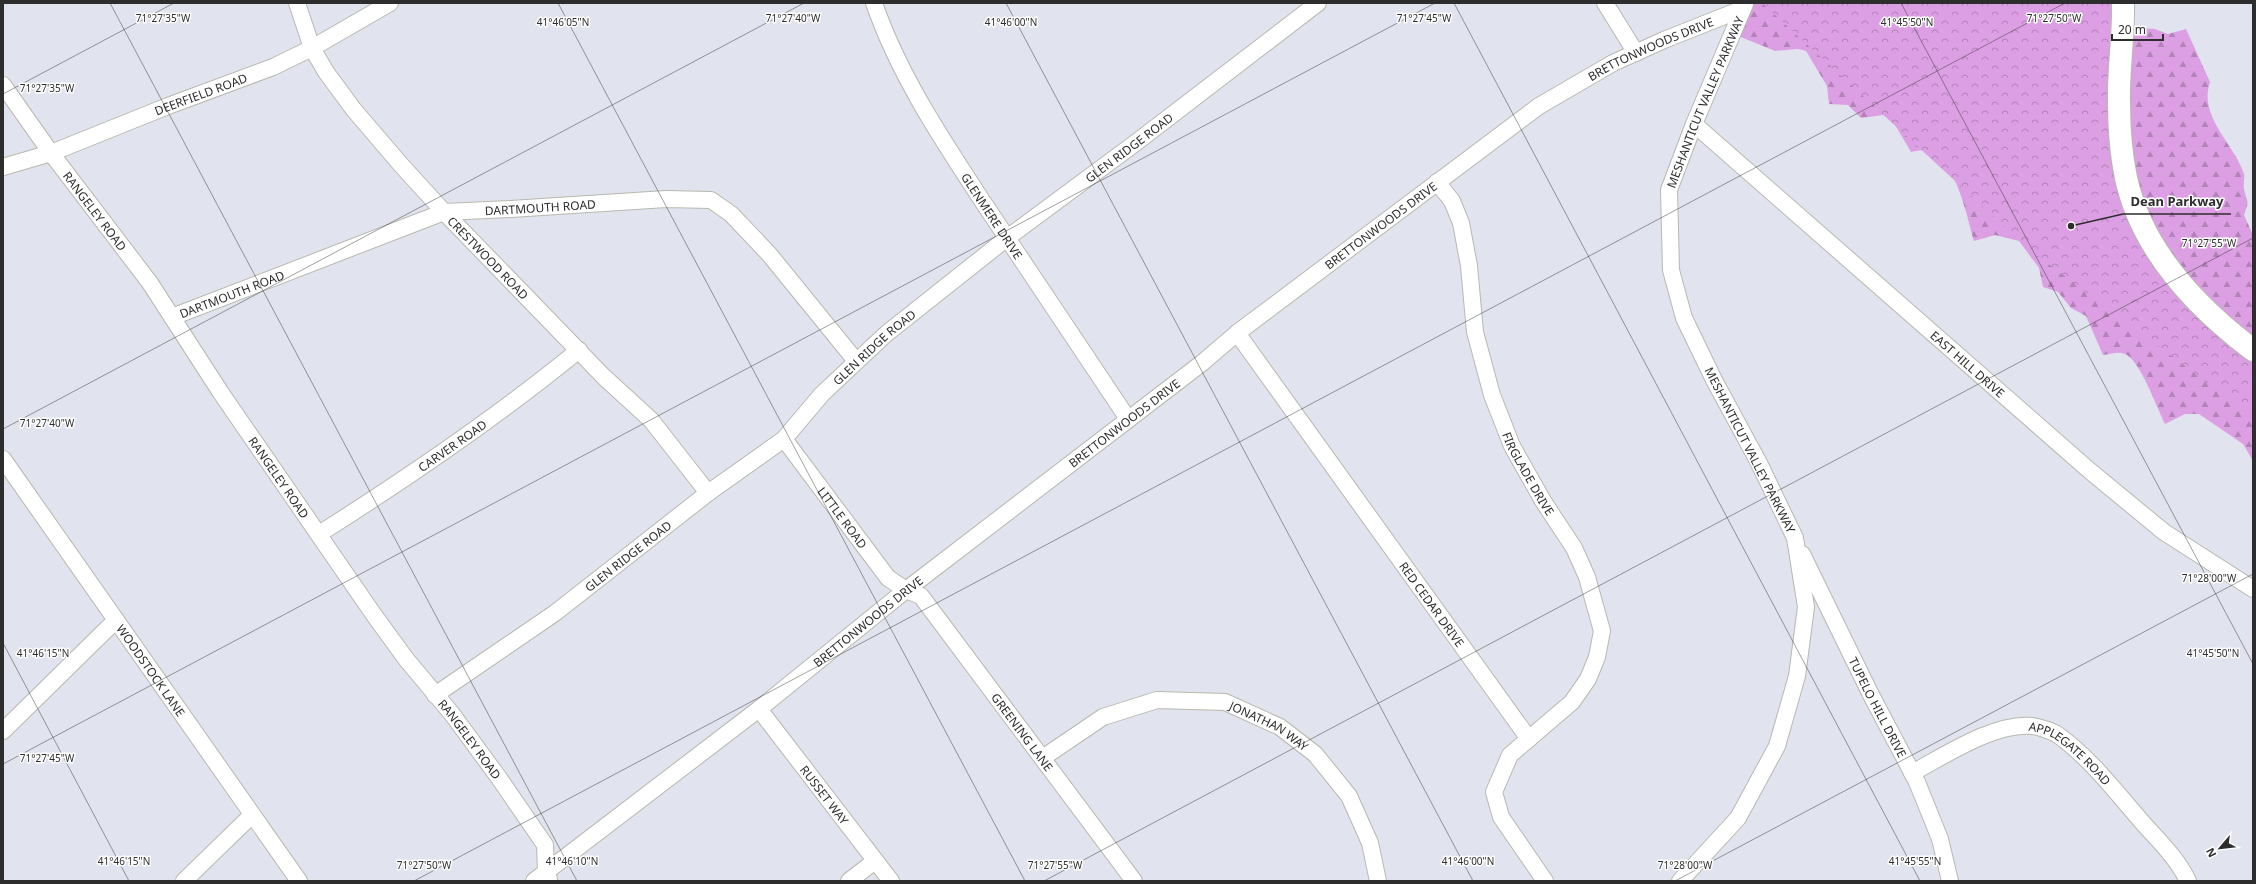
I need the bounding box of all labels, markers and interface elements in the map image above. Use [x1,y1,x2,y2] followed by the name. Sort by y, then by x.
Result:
[136,11,191,25] text: 71°27'35"W
[766,11,821,25] text: 71°27'40"W
[1397,11,1452,25] text: 71°27'45"W
[2027,11,2082,25] text: 71°27'50"W
[1585,13,1716,84] street label: BRETTONWOODS DRIVE
[1662,13,1747,190] street label: MESHANTICUT VALLEY PARKWAY
[537,15,589,29] text: 41°46'05"N
[985,15,1037,29] text: 41°46'00"N
[1881,15,1933,29] text: 41°45'50"N
[2112,16,2163,42] scale bar
[2118,21,2146,38] text: 20 m
[152,69,250,119] street label: DEERFIELD ROAD
[20,81,75,95] text: 71°27'35"W
[1081,109,1177,186] street label: GLEN RIDGE ROAD
[59,168,131,254] street label: RANGELEY ROAD
[958,169,1027,262] street label: GLENMERE DRIVE
[1321,177,1440,273] street label: BRETTONWOODS DRIVE
[2123,189,2231,214] callout: Dean Parkway
[2131,192,2224,210] text: Dean Parkway
[484,195,597,219] street label: DARTMOUTH ROAD
[444,212,533,303] street label: CRESTWOOD ROAD
[2182,236,2237,250] text: 71°27'55"W
[177,266,287,322] street label: DARTMOUTH ROAD
[829,305,919,388] street label: GLEN RIDGE ROAD
[1927,327,2009,401] street label: EAST HILL DRIVE
[1701,364,1799,536] street label: MESHANTICUT VALLEY PARKWAY
[1065,375,1183,471] street label: BRETTONWOODS DRIVE
[415,415,490,475] street label: CARVER ROAD
[20,416,75,430] text: 71°27'40"W
[1499,429,1559,519] street label: FIRGLADE DRIVE
[245,433,313,522] street label: RANGELEY ROAD
[814,483,872,552] street label: LITTLE ROAD
[581,516,675,595] street label: GLEN RIDGE ROAD
[1396,558,1468,650] street label: RED CEDAR DRIVE
[2182,571,2237,585] text: 71°28'00"W
[809,572,926,671] street label: BRETTONWOODS DRIVE
[113,621,189,720] street label: WOODSTOCK LANE
[17,646,69,660] text: 41°46'15"N
[2187,646,2239,660] text: 41°45'50"N
[1845,654,1911,760] street label: TUPELO HILL DRIVE
[988,689,1057,774] street label: GREENING LANE
[435,695,505,783] street label: RANGELEY ROAD
[1226,696,1312,755] street label: JONATHAN WAY
[2028,717,2115,789] street label: APPLEGATE ROAD
[20,751,75,765] text: 71°27'45"W
[797,762,853,828] street label: RUSSET WAY
[2200,828,2240,868] north arrow
[2202,845,2219,860] text: N
[98,854,150,868] text: 41°46'15"N
[546,854,598,868] text: 41°46'10"N
[1442,854,1494,868] text: 41°46'00"N
[1889,854,1941,868] text: 41°45'55"N
[397,858,452,872] text: 71°27'50"W
[1028,858,1083,872] text: 71°27'55"W
[1658,858,1713,872] text: 71°28'00"W

